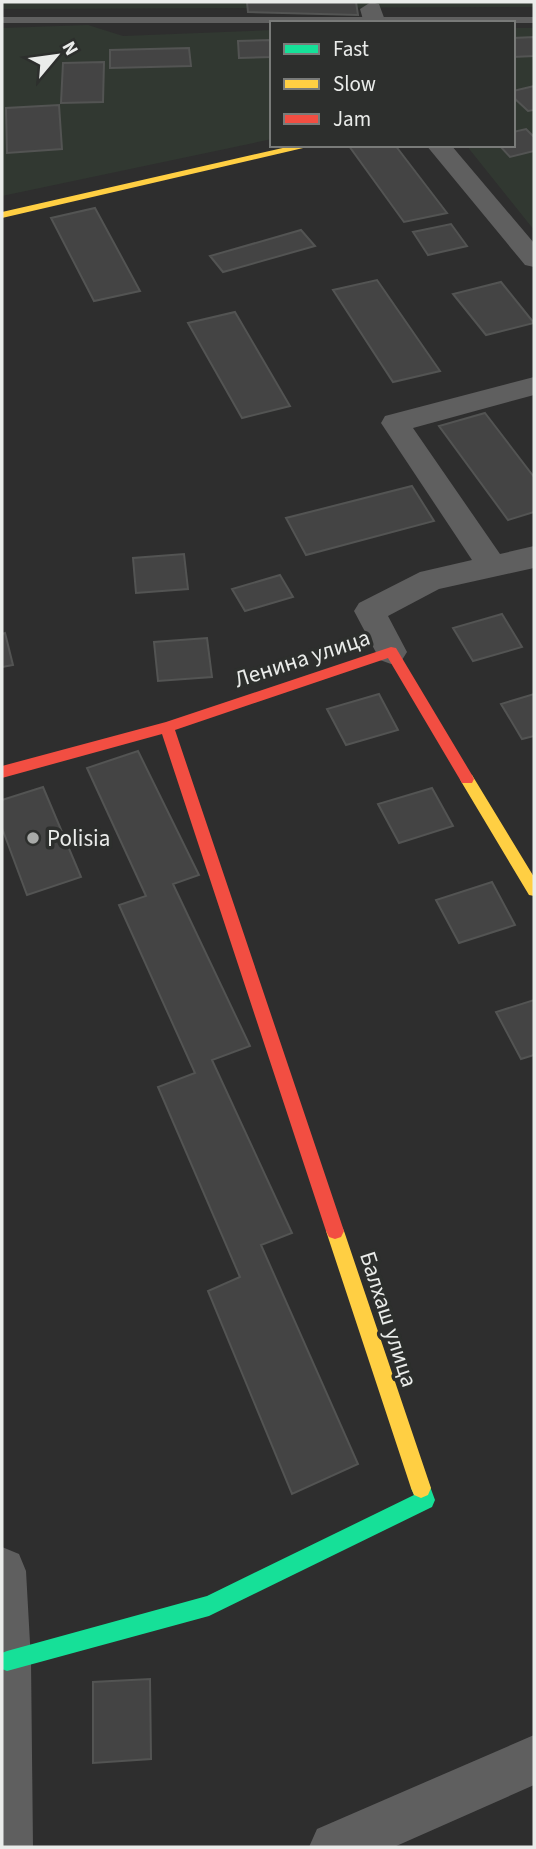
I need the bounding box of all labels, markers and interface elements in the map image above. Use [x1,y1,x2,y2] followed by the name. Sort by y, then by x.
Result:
[21,21,91,91] north arrow
[270,21,515,147] legend
[333,34,369,64] text: Fast
[55,36,84,61] text: N
[333,69,376,99] text: Slow
[333,104,371,134] text: Jam
[230,621,374,696] street label: Ленина улица
[47,822,110,855] place label: Polisia
[25,830,41,846] marker: Polisia
[351,1247,426,1391] street label: Балхаш улица

